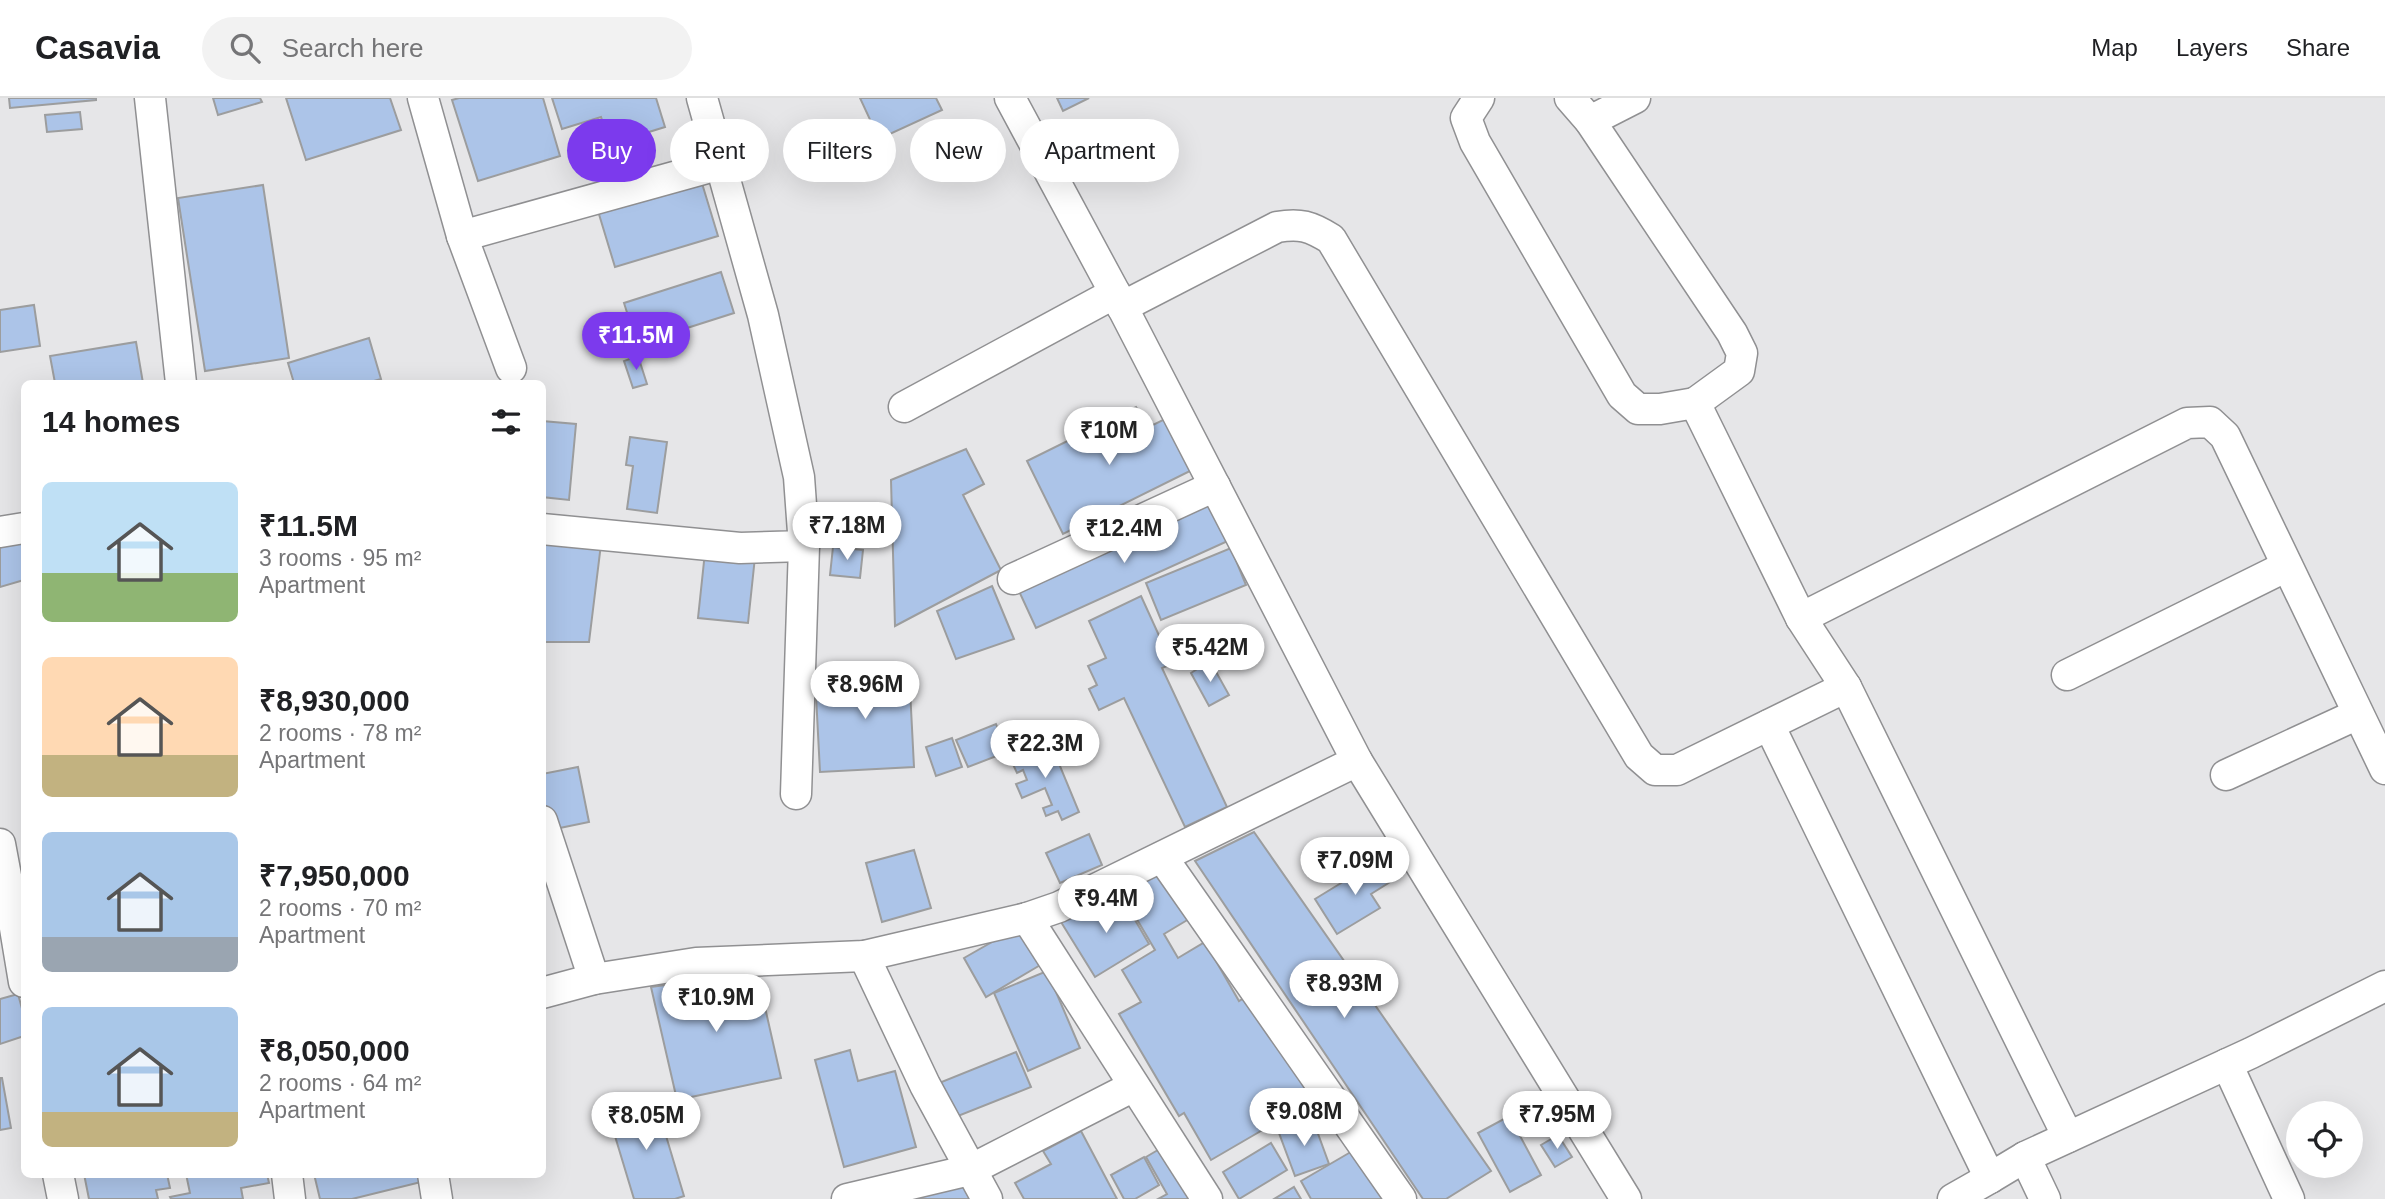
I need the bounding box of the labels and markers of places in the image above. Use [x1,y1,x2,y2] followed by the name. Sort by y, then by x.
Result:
[579,313,693,372] pin: ₹11.5M
[1068,408,1150,467] pin: ₹10M
[790,503,904,562] pin: ₹7.18M
[1067,505,1181,565] pin: ₹12.4M
[1153,624,1267,684] pin: ₹5.42M
[808,662,922,721] pin: ₹8.96M
[988,720,1102,780] pin: ₹22.3M
[1298,838,1412,897] pin: ₹7.09M
[1057,876,1155,935] pin: ₹9.4M
[1287,960,1401,1020] pin: ₹8.93M
[659,974,773,1034] pin: ₹10.9M
[1247,1088,1361,1148] pin: ₹9.08M
[1500,1091,1614,1151] pin: ₹7.95M
[589,1093,703,1152] pin: ₹8.05M

